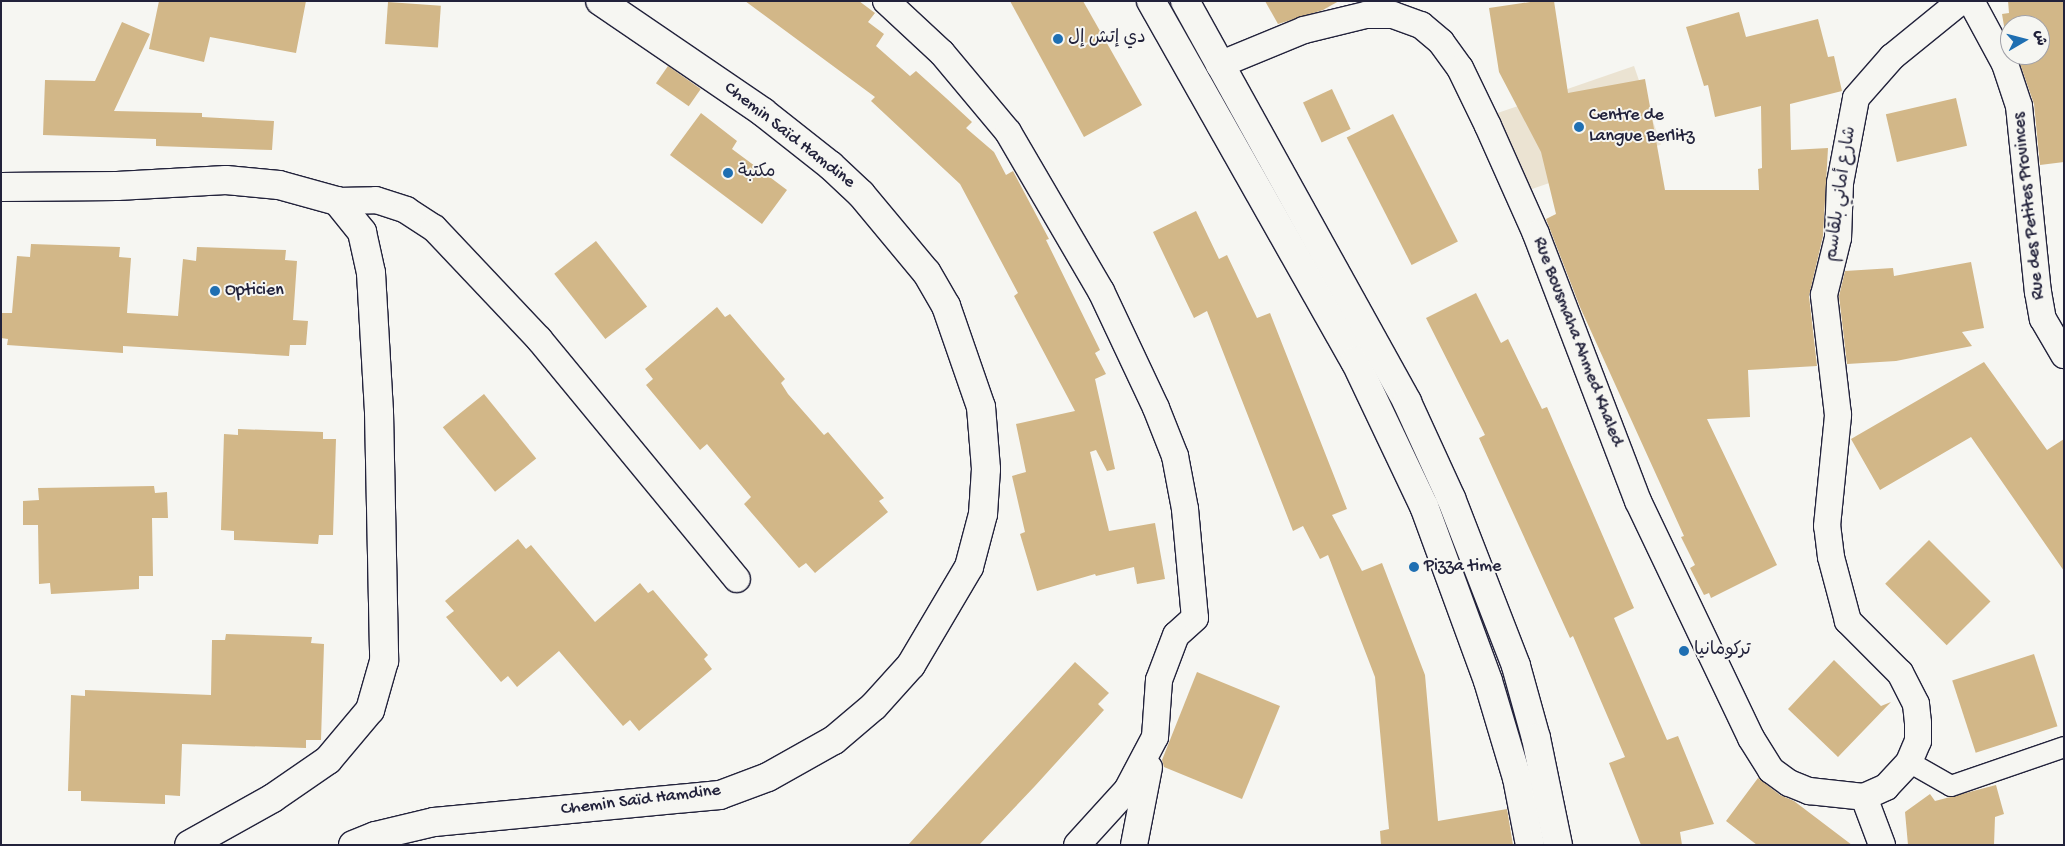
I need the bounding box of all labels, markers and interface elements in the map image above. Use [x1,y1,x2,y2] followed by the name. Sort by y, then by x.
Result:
[2000,15,2050,65] north arrow
[1068,28,1146,50] place label: دي إتش إل
[2030,29,2049,47] text: ش
[1052,33,1064,45] marker: دي إتش إل
[719,78,859,194] street label: Chemin Saïd Hamdine
[1589,106,1694,148] place label: Centre de Langue Berlitz
[2009,111,2051,301] street label: Rue des Petites Provinces
[1573,121,1585,133] marker: Centre de Langue Berlitz
[1822,125,1862,263] street label: شارع أماني بلقاسم
[738,162,775,184] place label: مكتبة
[722,167,734,179] marker: مكتبة
[1527,234,1627,450] street label: Rue Bousmaha Ahmed Khaled
[225,280,284,302] place label: Opticien
[209,285,221,297] marker: Opticien
[1424,556,1501,578] place label: Pizza time
[1408,561,1420,573] marker: Pizza time
[1694,640,1751,662] place label: تركومانيا
[1678,645,1690,657] marker: تركومانيا
[560,780,722,822] street label: Chemin Saïd Hamdine

